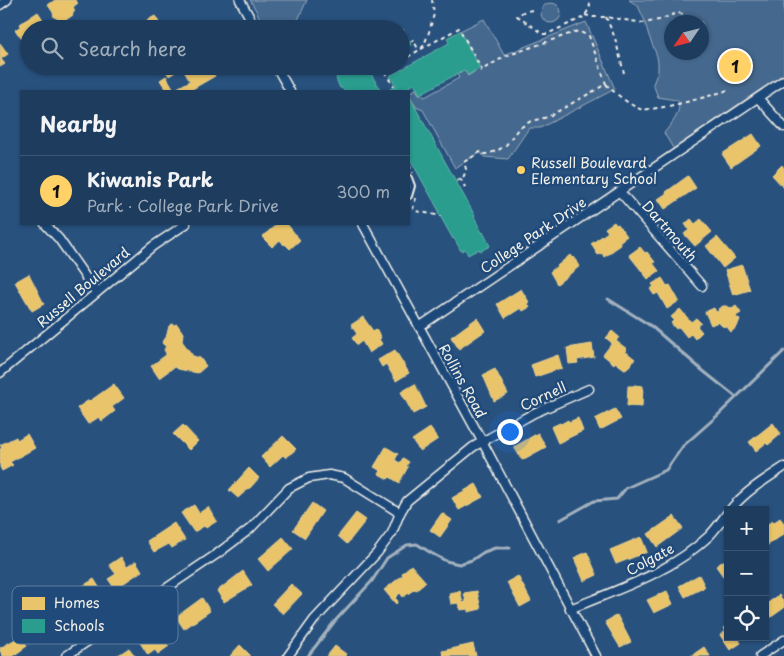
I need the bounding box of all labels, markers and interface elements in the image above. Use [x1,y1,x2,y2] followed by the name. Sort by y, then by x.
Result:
[664,15,709,60] north arrow
[20,20,410,75] search box
[38,34,66,62] icon: search
[78,34,187,62] text: Search here
[719,47,751,85] pin: 1
[40,107,117,139] text: Nearby
[531,152,657,189] place label: Russell Boulevard Elementary School
[515,164,527,176] marker: Russell Boulevard Elementary School
[87,165,214,193] text: Kiwanis Park
[52,179,60,203] text: 1
[336,179,390,203] text: 300 m
[476,192,590,278] street label: College Park Drive
[87,193,279,217] text: Park · College Park Drive
[637,196,703,266] street label: Dartmouth
[32,241,134,332] street label: Russell Boulevard
[434,340,492,422] street label: Rollins Road
[516,376,570,416] street label: Cornell
[497,419,523,445] your location
[724,506,769,641] map controls
[724,506,769,551] button: +
[622,538,678,580] street label: Colgate
[724,551,769,596] button: −
[12,586,178,644] legend
[54,592,100,613] text: Homes
[724,596,769,641] button: locate
[54,615,104,636] text: Schools

